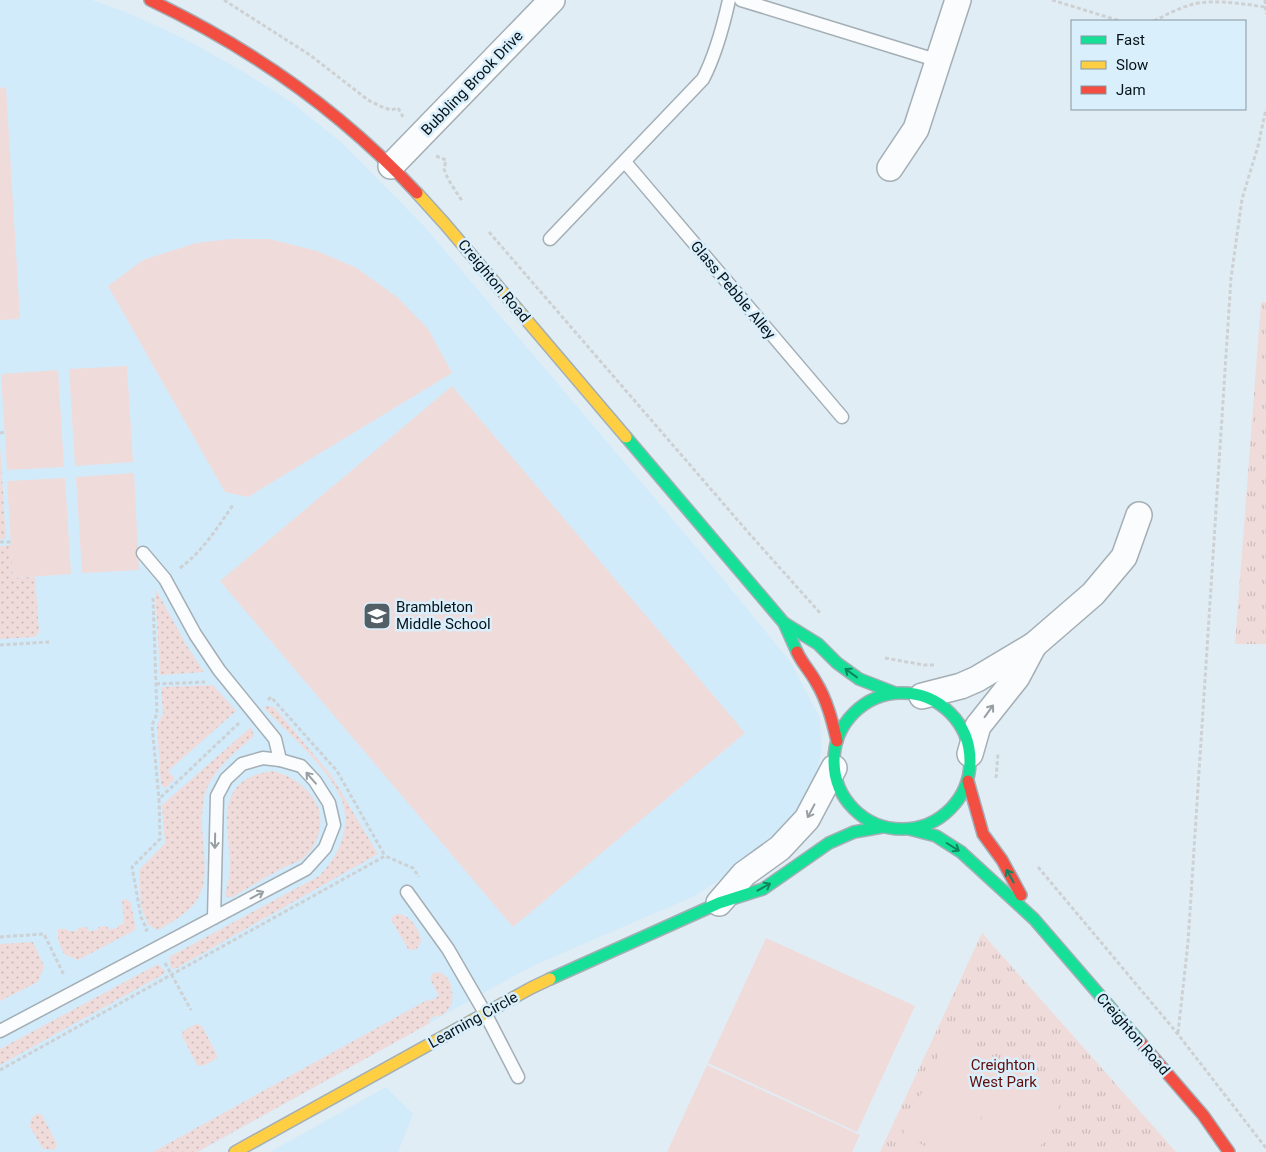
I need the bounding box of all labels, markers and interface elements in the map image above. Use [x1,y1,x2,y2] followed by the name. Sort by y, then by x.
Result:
[1071,20,1246,110] legend
[417,27,527,139] street label: Bubbling Brook Drive
[1116,31,1145,49] text: Fast
[1116,56,1148,74] text: Slow
[1116,81,1146,99] text: Jam
[454,236,534,326] street label: Creighton Road
[687,237,779,343] street label: Glass Pebble Alley
[396,598,491,633] place label: Brambleton Middle School
[362,601,392,631] school or university icon: Brambleton Middle School
[845,668,858,679] one-way arrow
[984,704,995,718] one-way arrow
[306,771,317,784] one-way arrow
[806,803,815,818] one-way arrow
[210,832,220,848] one-way arrow
[946,842,960,852] one-way arrow
[1005,869,1015,884] one-way arrow
[757,882,772,892] one-way arrow
[249,890,264,899] one-way arrow
[425,988,521,1052] street label: Learning Circle
[1093,989,1173,1079] street label: Creighton Road
[969,1056,1037,1091] park label: Creighton West Park

